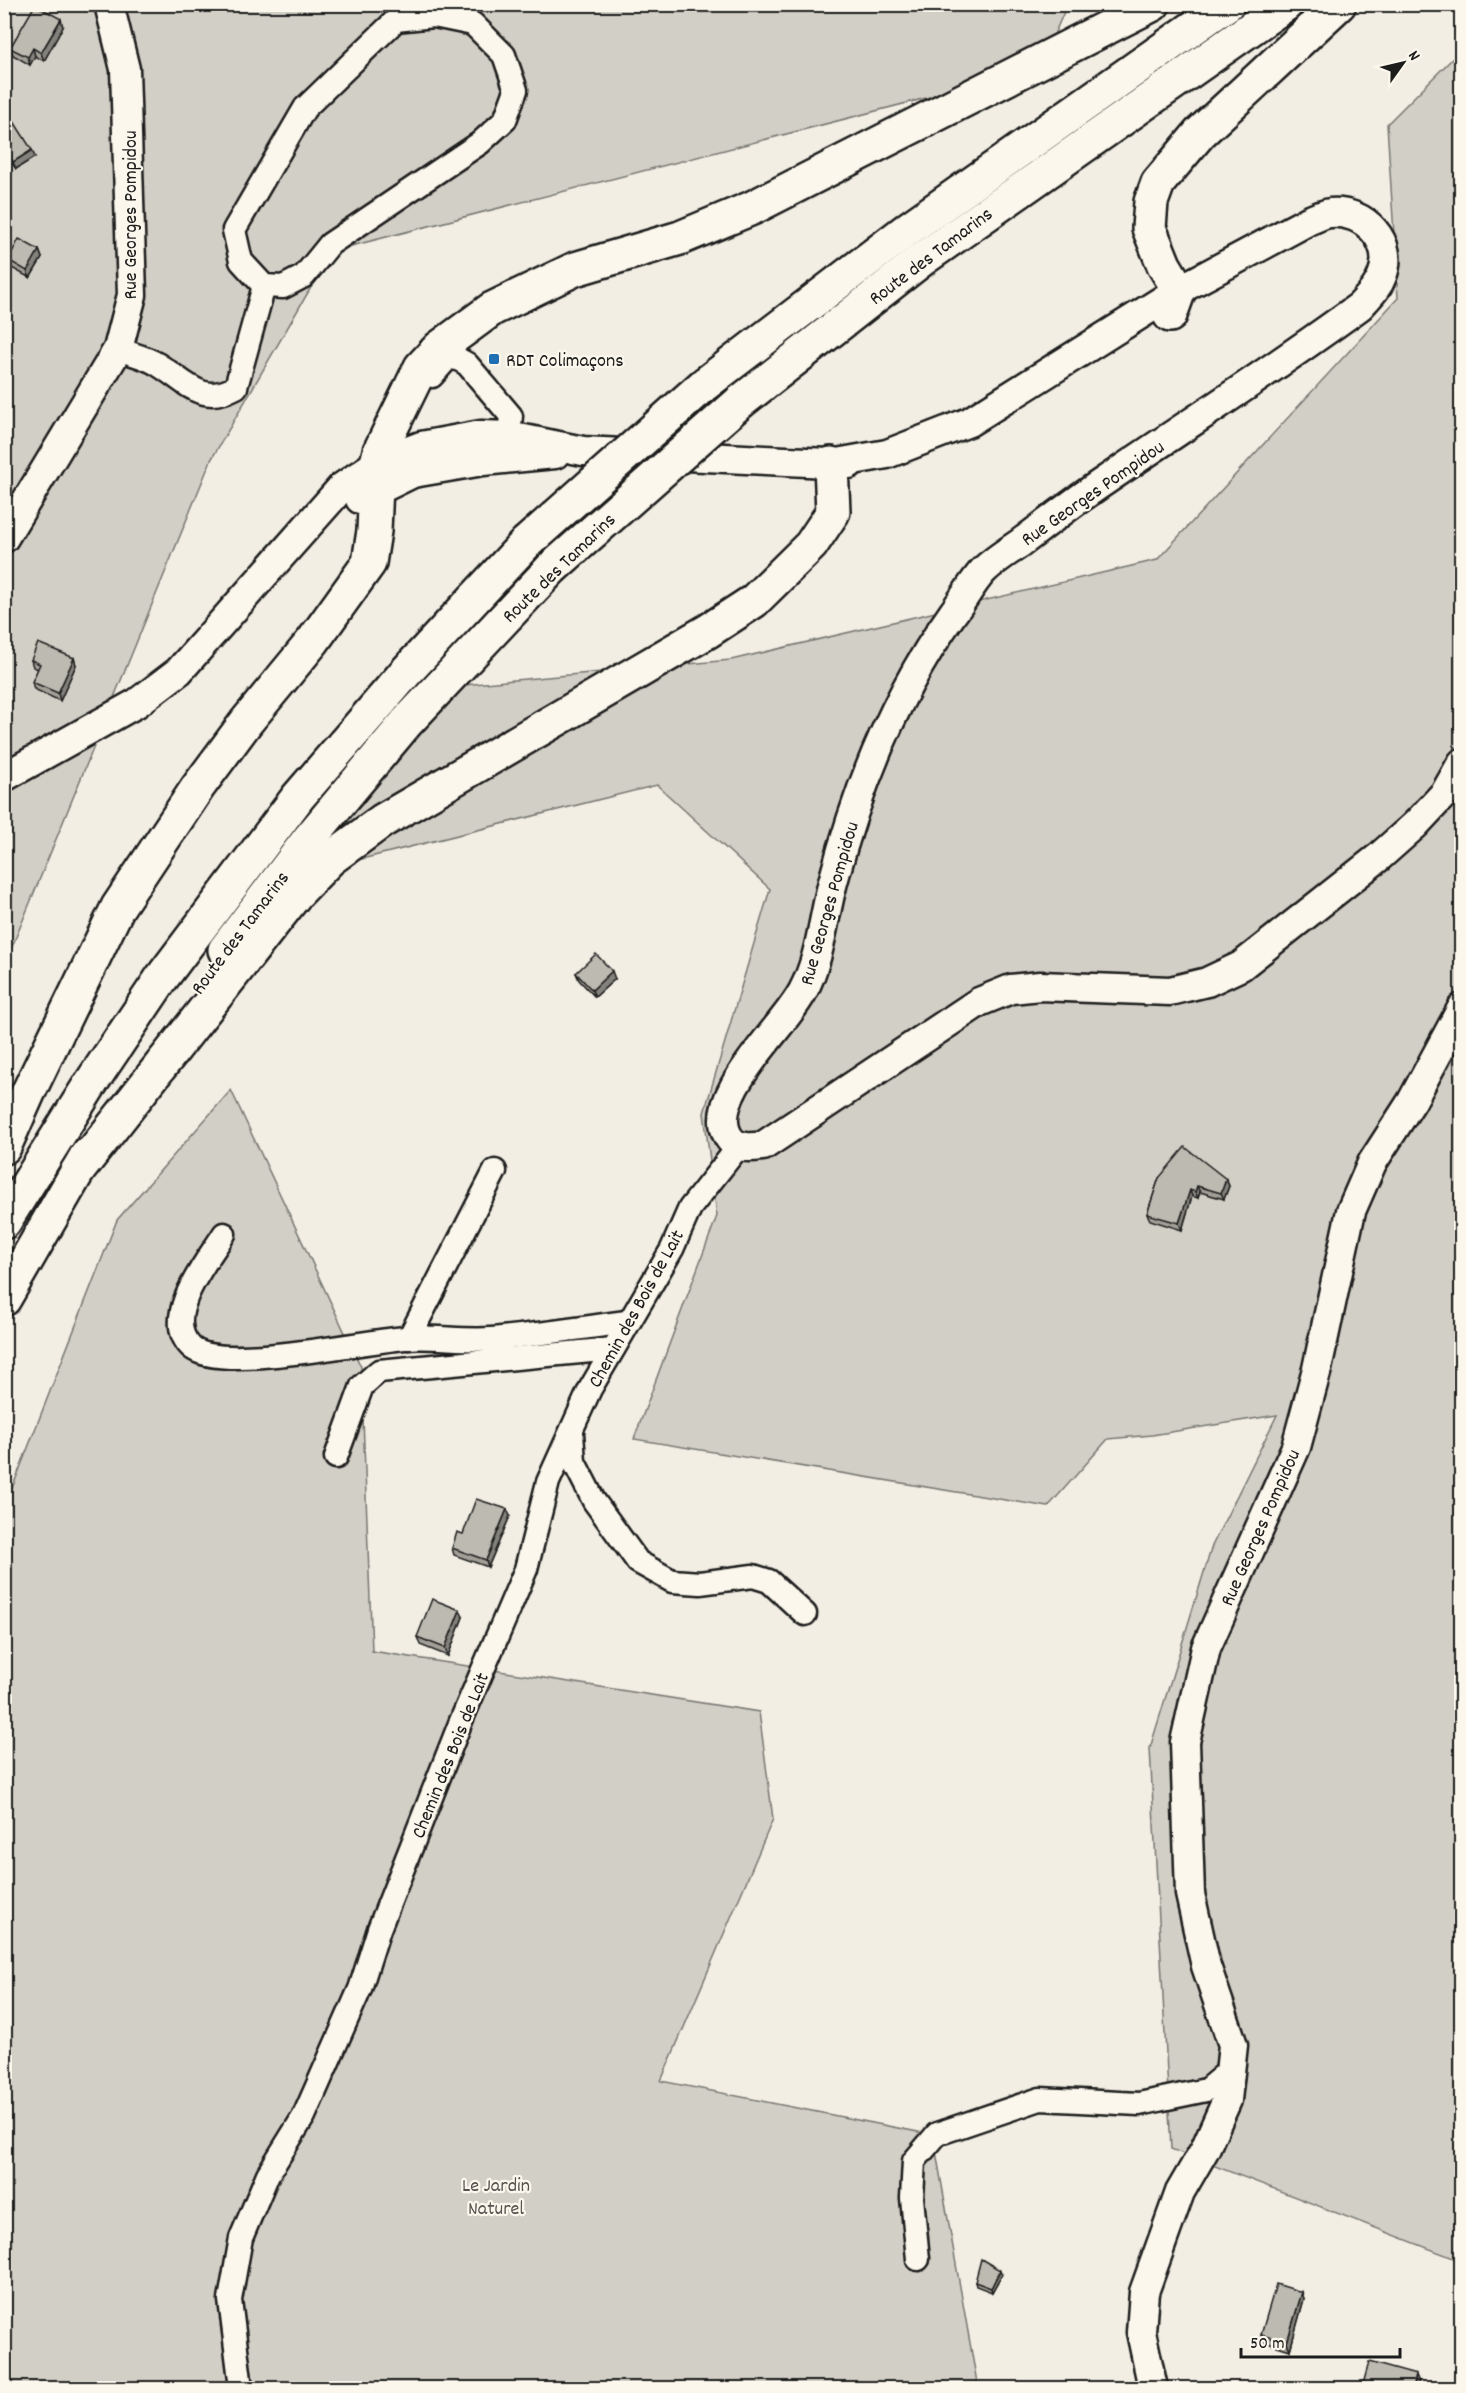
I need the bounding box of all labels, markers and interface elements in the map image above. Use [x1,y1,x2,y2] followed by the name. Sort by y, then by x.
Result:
[1373,33,1433,93] north arrow
[1402,46,1425,66] text: N
[118,130,146,300] street label: Rue Georges Pompidou
[864,202,1000,313] street label: Route des Tamarins
[506,348,624,376] place label: RDT Colimaçons
[487,352,501,366] marker: RDT Colimaçons
[1016,435,1171,554] street label: Rue Georges Pompidou
[497,508,623,631] street label: Route des Tamarins
[794,819,868,989] street label: Rue Georges Pompidou
[186,866,297,1002] street label: Route des Tamarins
[583,1225,693,1393] street label: Chemin des Bois de Lait
[1215,1445,1309,1611] street label: Rue Georges Pompidou
[406,1669,498,1843] street label: Chemin des Bois de Lait
[462,2173,530,2224] park label: Le Jardin Naturel
[1241,2321,1400,2359] scale bar
[1250,2332,1285,2357] text: 50 m

